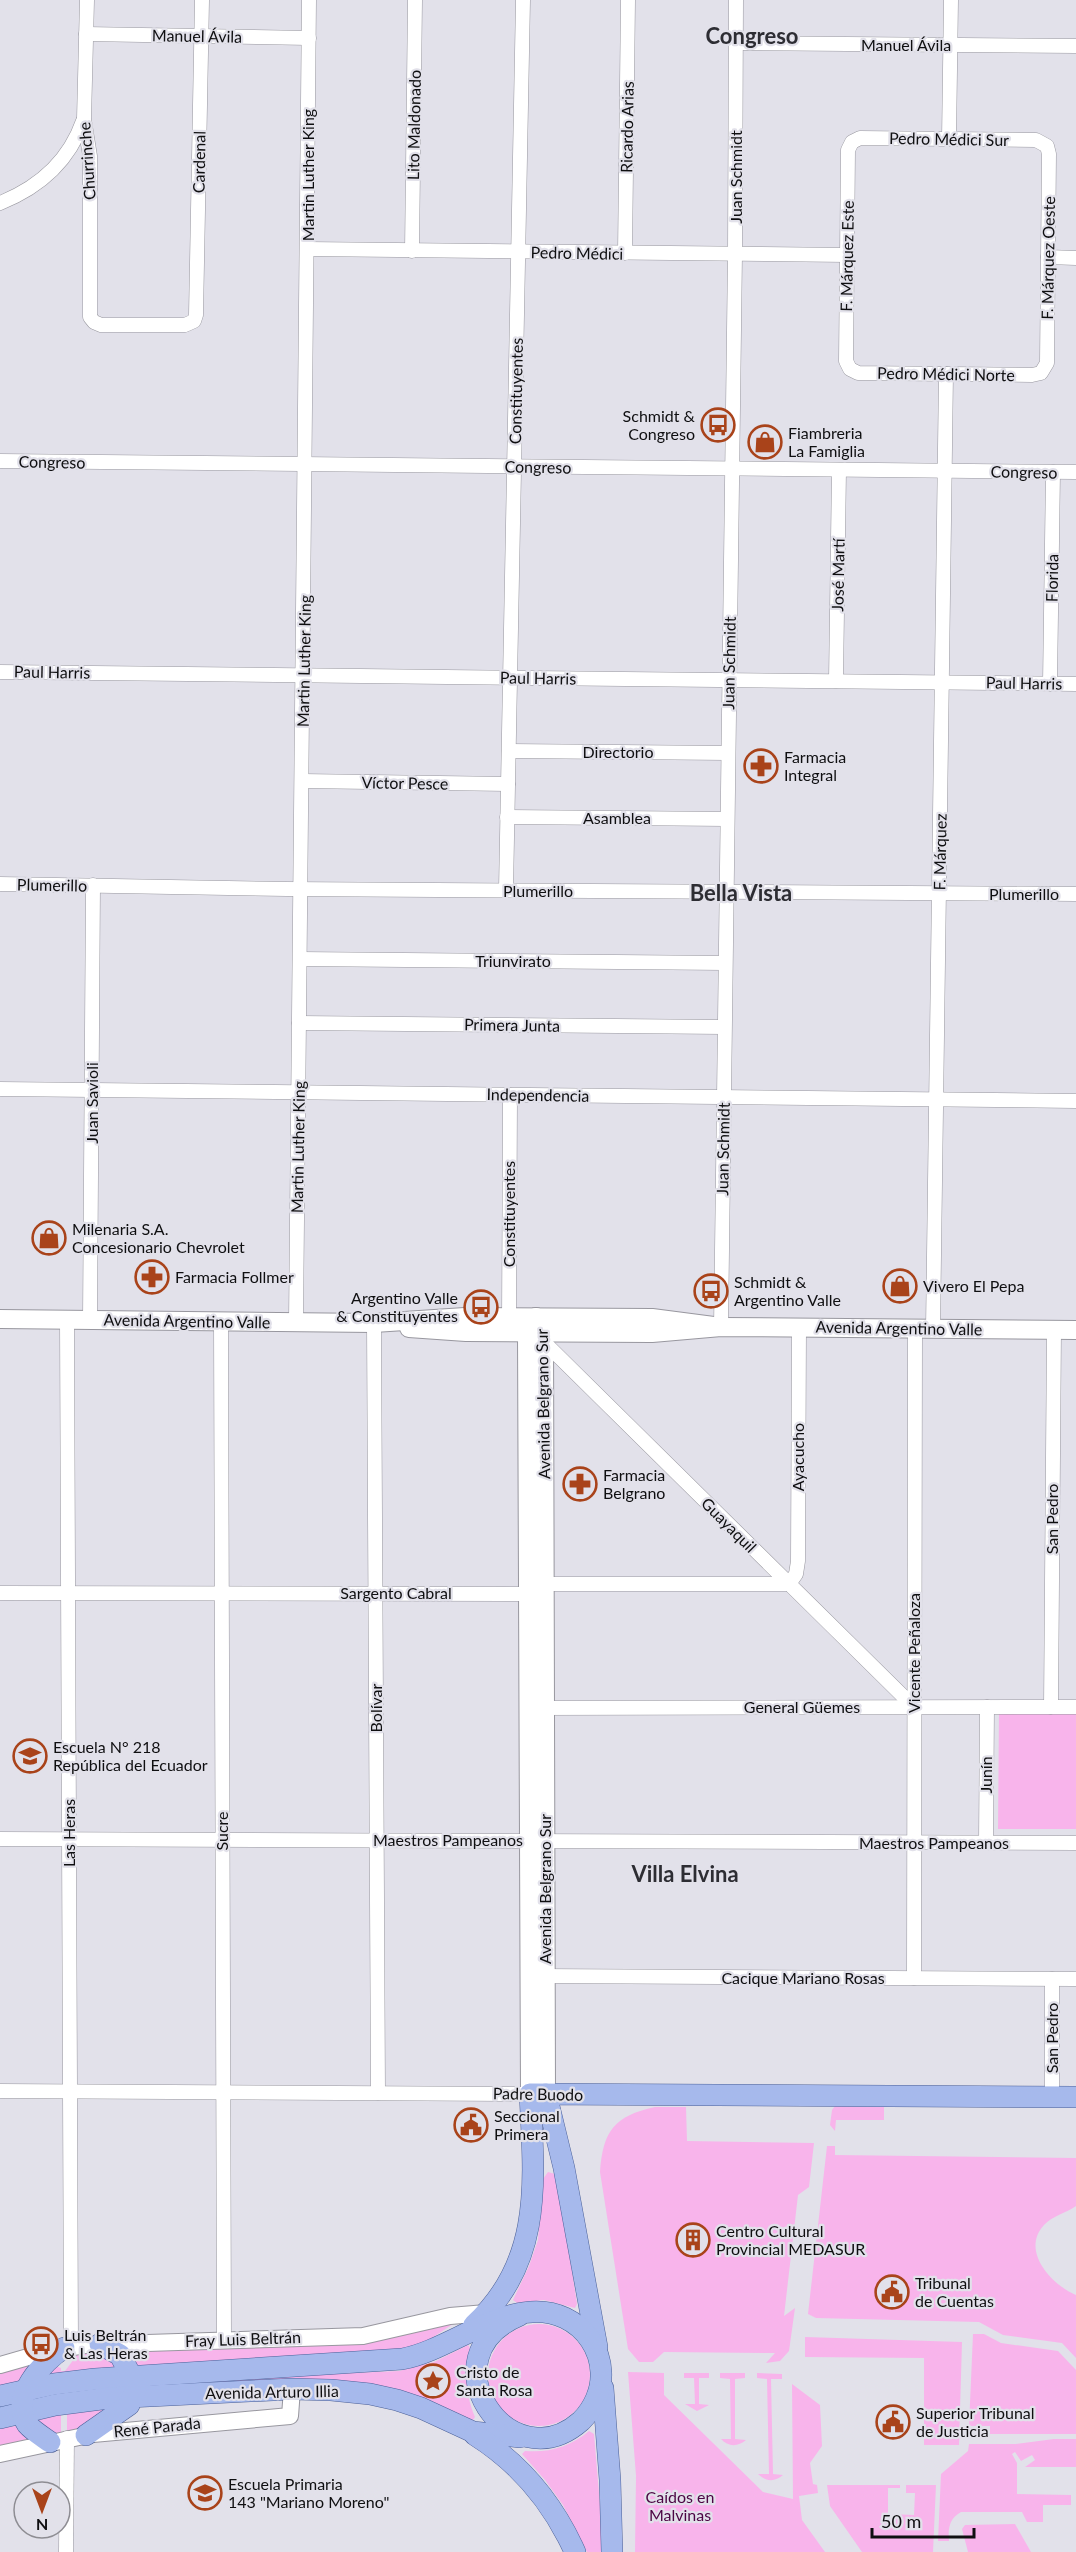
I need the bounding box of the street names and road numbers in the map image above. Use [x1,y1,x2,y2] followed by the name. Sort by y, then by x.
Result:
[152,25,242,46] street label: Manuel Ávila
[861,35,951,54] street label: Manuel Ávila
[403,70,424,180] street label: Lito Maldonado
[616,81,637,173] street label: Ricardo Arias
[298,109,317,241] street label: Martin Luther King
[74,121,99,201] street label: Churrinche
[889,128,1009,149] street label: Pedro Médici Sur
[726,130,745,224] street label: Juan Schmidt
[188,131,209,193] street label: Cardenal
[1037,196,1058,320] street label: F. Márquez Oeste
[836,200,857,312] street label: F. Márquez Este
[531,242,623,263] street label: Pedro Médici
[505,338,526,444] street label: Constituyentes
[877,363,1015,384] street label: Pedro Médici Norte
[18,451,86,472] street label: Congreso
[504,456,572,477] street label: Congreso
[990,461,1058,482] street label: Congreso
[827,537,848,612] street label: José Martí
[1042,554,1061,602] street label: Florida
[293,595,314,727] street label: Martin Luther King
[718,616,739,710] street label: Juan Schmidt
[14,661,90,682] street label: Paul Harris
[500,667,576,688] street label: Paul Harris
[986,672,1062,693] street label: Paul Harris
[583,742,653,761] street label: Directorio
[361,772,449,793] street label: Víctor Pesce
[583,808,651,827] street label: Asamblea
[929,813,950,891] street label: F. Márquez
[17,874,87,895] street label: Plumerillo
[503,881,573,900] street label: Plumerillo
[989,884,1059,903] street label: Plumerillo
[475,951,551,970] street label: Triunvirato
[464,1014,560,1035] street label: Primera Junta
[82,1062,101,1144] street label: Juan Savioli
[287,1081,308,1213] street label: Martin Luther King
[486,1084,590,1105] street label: Independencia
[712,1102,733,1196] street label: Juan Schmidt
[499,1161,518,1267] street label: Constituyentes
[103,1310,271,1331] street label: Avenida Argentino Valle
[815,1317,983,1338] street label: Avenida Argentino Valle
[532,1329,553,1479] street label: Avenida Belgrano Sur
[788,1423,807,1491] street label: Ayacucho
[1042,1484,1061,1554] street label: San Pedro
[698,1493,761,1556] street label: Guayaquil
[340,1583,452,1602] street label: Sargento Cabral
[904,1593,923,1713] street label: Vicente Peñaloza
[366,1683,385,1732] street label: Bolívar
[744,1697,860,1716] street label: General Güemes
[976,1756,995,1794] street label: Junín
[59,1799,78,1867] street label: Las Heras
[212,1811,231,1851] street label: Sucre
[535,1814,554,1964] street label: Avenida Belgrano Sur
[373,1830,523,1849] street label: Maestros Pampeanos
[859,1833,1009,1852] street label: Maestros Pampeanos
[721,1968,885,1987] street label: Cacique Mariano Rosas
[1042,2003,1061,2073] street label: San Pedro
[493,2083,583,2104] street label: Padre Buodo
[185,2327,301,2350] street label: Fray Luis Beltrán
[205,2381,339,2402] street label: Avenida Arturo Illia
[113,2412,201,2441] street label: René Parada

